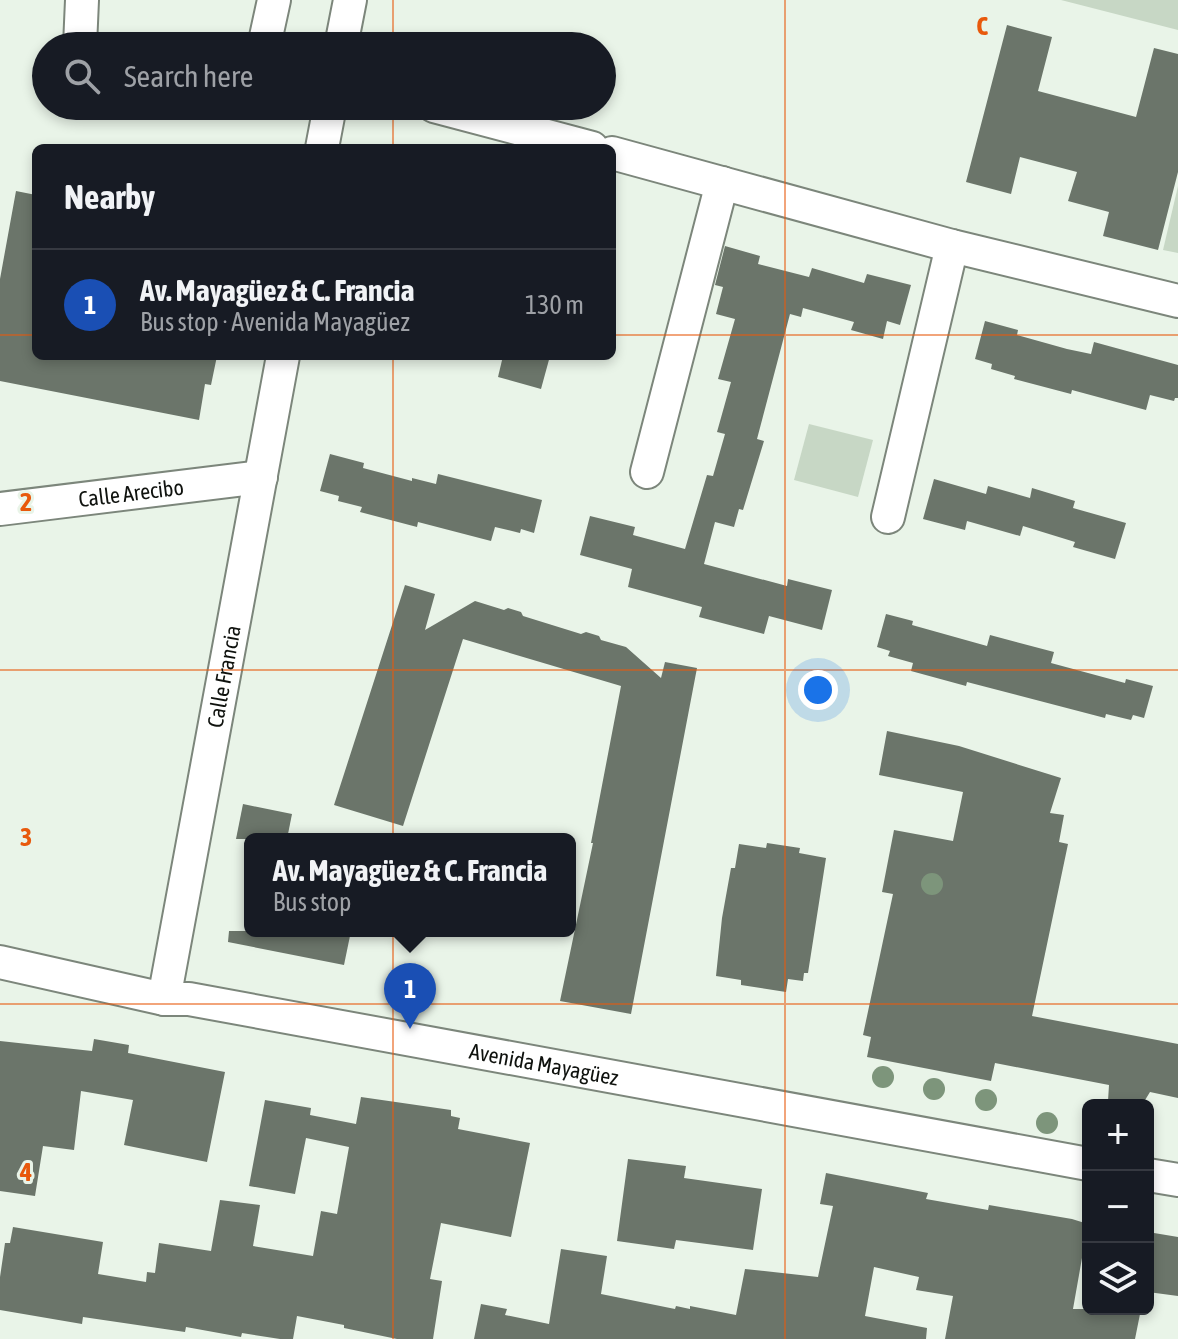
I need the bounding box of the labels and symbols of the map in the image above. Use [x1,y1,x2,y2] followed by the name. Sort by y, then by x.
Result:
[976,11,988,41] text: C
[77,474,185,512] street label: Calle Arecibo
[20,487,32,517] text: 2
[201,623,246,730] street label: Calle Francia
[798,670,838,710] your location
[20,822,32,852] text: 3
[384,963,436,1029] pin: 1
[467,1038,621,1091] street label: Avenida Mayagüez
[19,1157,32,1187] text: 4

